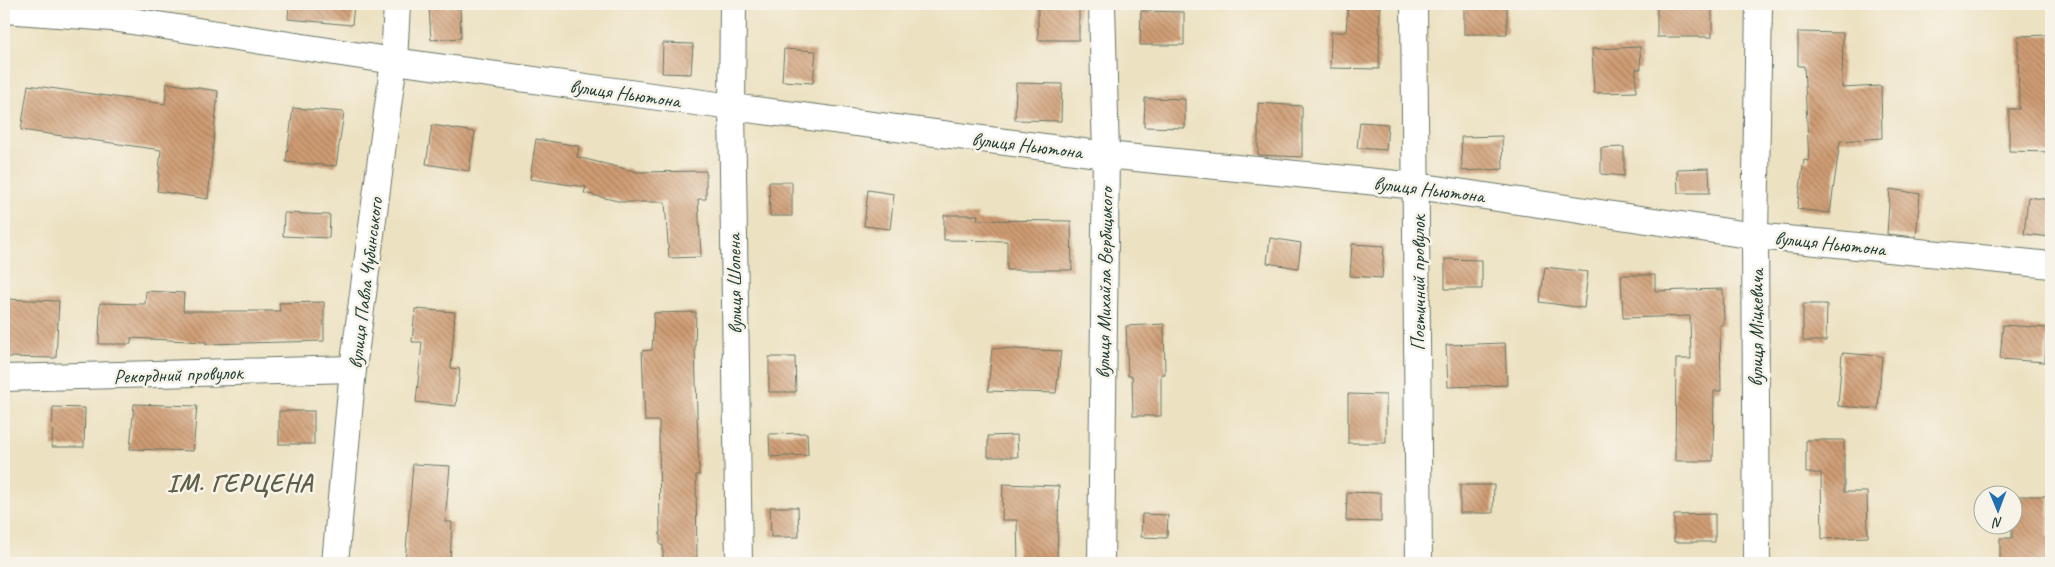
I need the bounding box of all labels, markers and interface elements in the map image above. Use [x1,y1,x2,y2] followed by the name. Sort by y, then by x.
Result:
[568,73,684,114] street label: вулиця Ньютона
[970,126,1085,165] street label: вулиця Ньютона
[1372,170,1487,209] street label: вулиця Ньютона
[1090,185,1119,379] street label: вулиця Михайла Вербицького
[343,195,389,370] street label: вулиця Павла Чубинського
[1406,213,1431,351] street label: Поетичний провулок
[1773,225,1888,262] street label: вулиця Ньютона
[721,232,748,334] street label: вулиця Шопена
[1744,267,1769,387] street label: вулиця Міцкевича
[113,360,245,389] street label: Рекордний провулок
[167,467,314,499] district label: ІМ. ГЕРЦЕНА
[1972,484,2022,534] north arrow
[1991,514,2003,531] text: N

